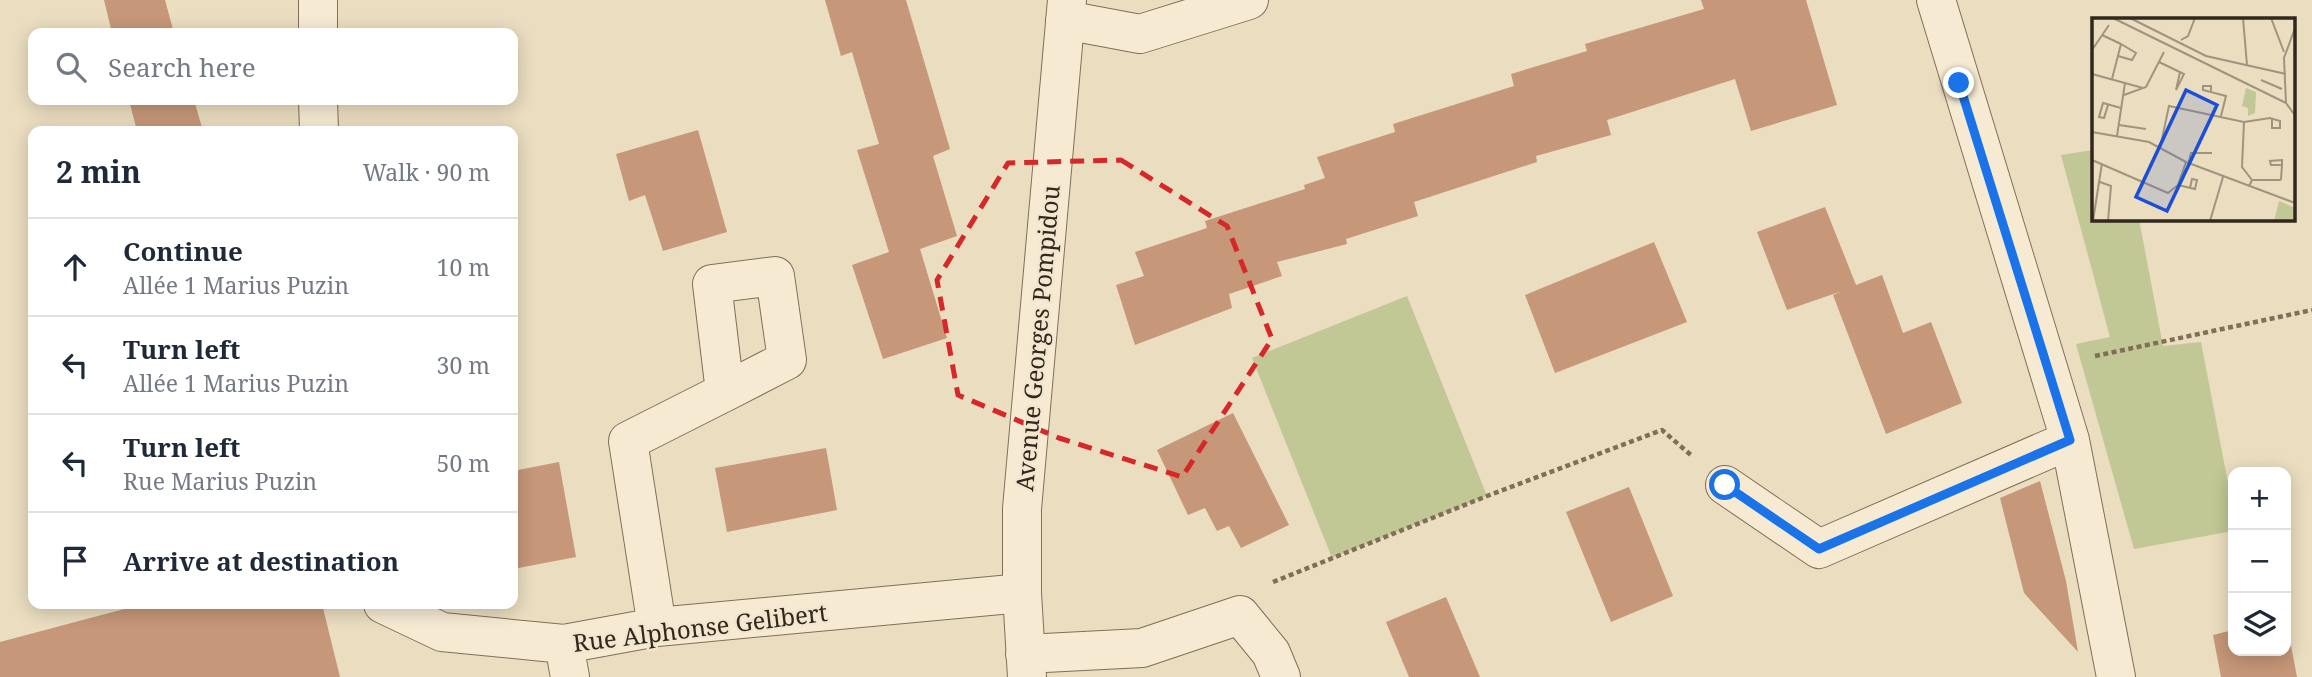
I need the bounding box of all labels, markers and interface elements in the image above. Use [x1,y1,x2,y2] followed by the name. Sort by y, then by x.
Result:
[2092,18,2294,220] inset map
[28,28,518,105] search box
[52,48,90,86] icon: search
[108,49,256,85] text: Search here
[1943,67,1974,98] route end
[56,151,141,192] text: 2 min
[363,156,490,188] text: Walk · 90 m
[1007,184,1067,492] street label: Avenue Georges Pompidou
[123,233,243,269] text: Continue
[56,248,94,286] icon: ahead
[437,251,490,283] text: 10 m
[123,269,349,301] text: Allée 1 Marius Puzin
[123,331,240,367] text: Turn left
[56,346,94,384] icon: left
[437,349,490,381] text: 30 m
[123,367,349,399] text: Allée 1 Marius Puzin
[123,429,240,465] text: Turn left
[56,444,94,482] icon: left
[437,447,490,479] text: 50 m
[123,465,317,497] text: Rue Marius Puzin
[2228,467,2291,656] map controls
[2228,467,2291,530] button: +
[1709,469,1740,500] route start
[2228,530,2291,593] button: −
[56,542,94,580] icon: arrive
[123,543,399,579] text: Arrive at destination
[2228,593,2291,656] button: layers
[571,595,829,659] street label: Rue Alphonse Gelibert

